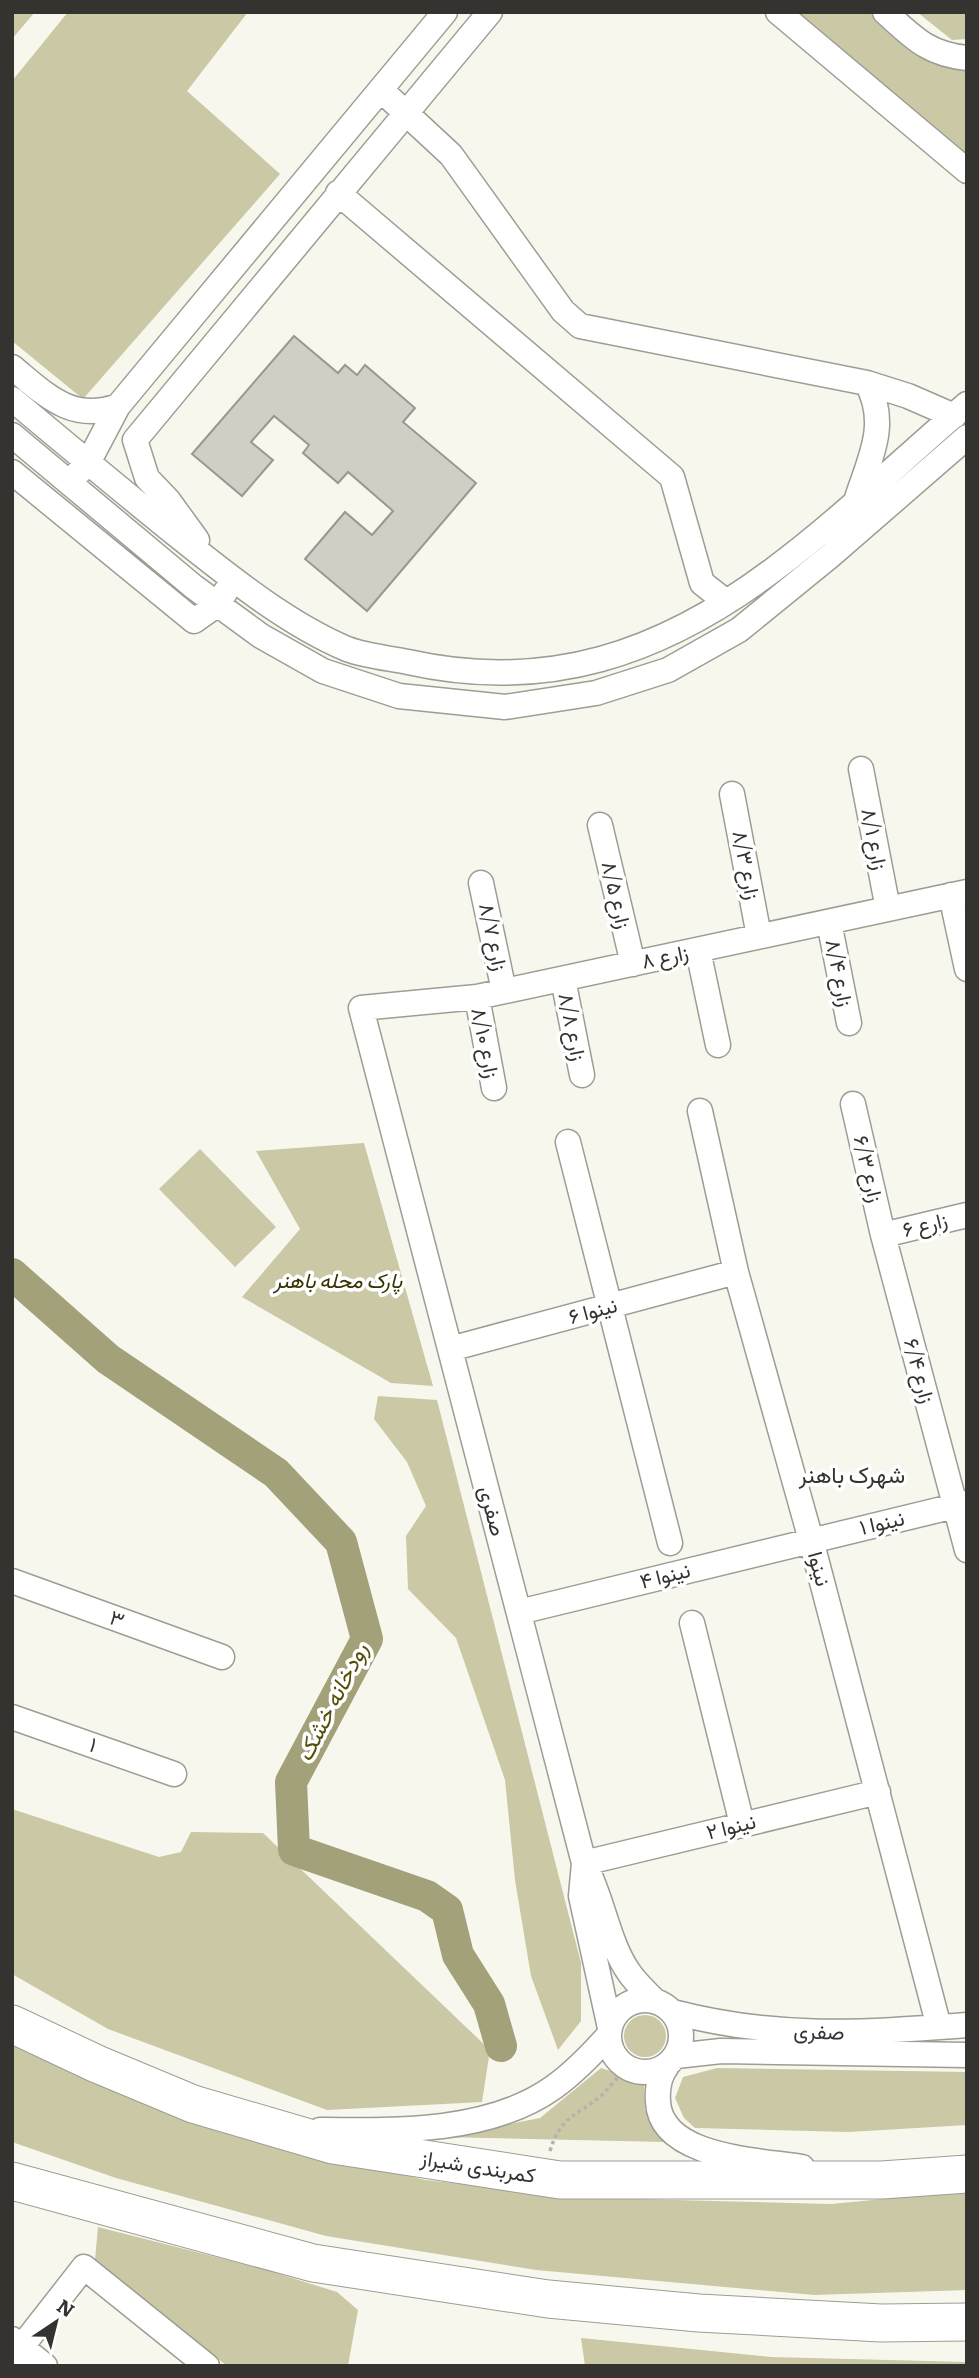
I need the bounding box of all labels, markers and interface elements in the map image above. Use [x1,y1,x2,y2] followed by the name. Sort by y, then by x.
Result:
[854,805,898,872] street label: ۸/۱ زارع
[726,827,770,902] street label: ۸/۳ زارع
[595,857,641,932] street label: ۸/۵ زارع
[472,900,518,974] street label: ۸/۷ زارع
[638,934,691,976] street label: ۸ زارع
[819,936,863,1009] street label: ۸/۴ زارع
[552,990,596,1063] street label: ۸/۸ زارع
[464,1005,509,1081] street label: ۸/۱۰ زارع
[847,1132,893,1205] street label: ۶/۳ زارع
[899,1202,950,1244] street label: ۶ زارع
[272,1263,403,1295] park label: پارک محله باهنر
[565,1287,620,1330] street label: ۶ نینوا
[897,1334,945,1407] street label: ۶/۴ زارع
[798,1456,905,1490] district label: شهرک باهنر
[473,1482,516,1539] street label: صفری
[856,1500,907,1541] street label: ۱ نینوا
[802,1547,841,1589] street label: نینوا
[636,1552,693,1595] street label: ۴ نینوا
[106,1600,130,1634] street label: ۳
[286,1636,375,1767] water label: رودخانه خشک
[86,1727,102,1758] street label: ۱
[702,1803,758,1846] street label: ۲ نینوا
[793,2013,845,2046] street label: صفری
[418,2140,538,2189] street label: کمربندی شیراز
[21,2287,91,2357] north arrow
[52,2291,81,2323] text: N

